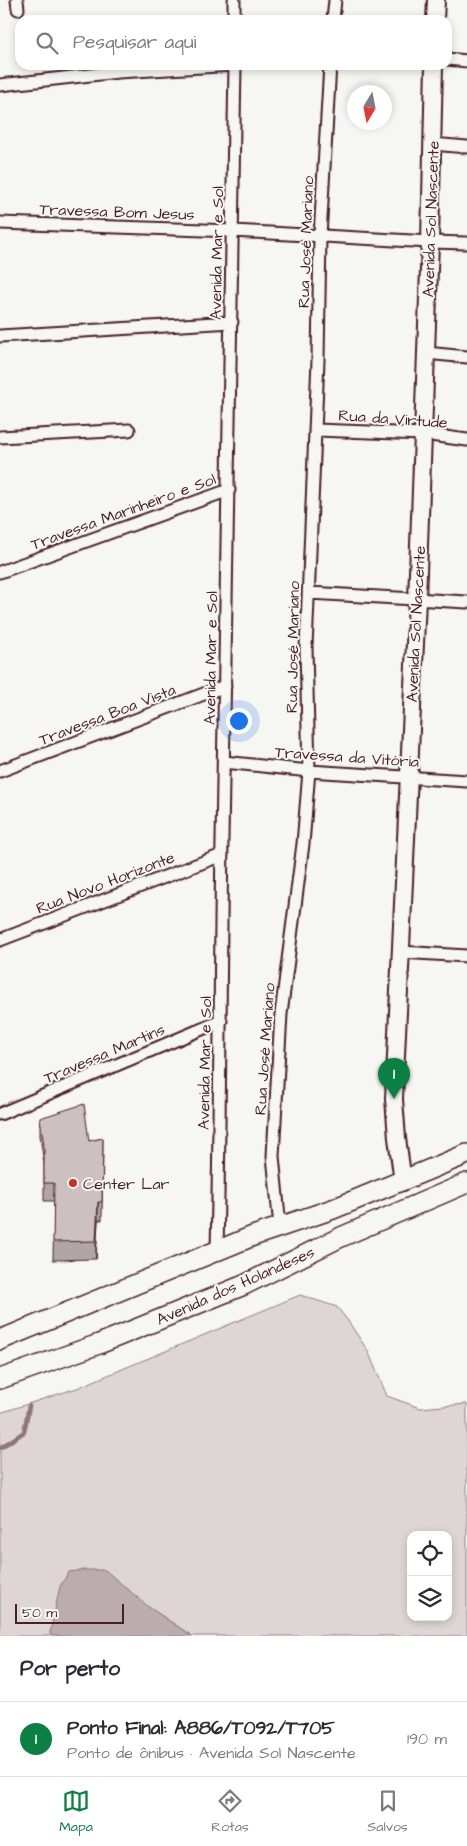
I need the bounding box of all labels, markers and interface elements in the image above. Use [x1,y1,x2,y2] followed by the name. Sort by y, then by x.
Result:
[15,15,452,70] search box
[33,29,61,57] icon: search
[73,29,196,56] text: Pesquisar aqui
[347,85,392,130] north arrow
[417,140,445,298] street label: Avenida Sol Nascente
[293,175,319,309] street label: Rua José Mariano
[205,186,229,320] street label: Avenida Mar e Sol
[39,198,195,226] street label: Travessa Bom Jesus
[338,404,449,434] street label: Rua da Virtude
[28,468,219,556] street label: Travessa Marinheiro e Sol
[401,545,431,703] street label: Avenida Sol Nascente
[281,581,305,713] street label: Rua José Mariano
[199,591,223,725] street label: Avenida Mar e Sol
[36,679,179,751] street label: Travessa Boa Vista
[226,708,252,734] your location
[274,741,420,773] street label: Travessa da Vitória
[33,846,178,920] street label: Rua Novo Horizonte
[249,982,281,1116] street label: Rua José Mariano
[193,996,217,1130] street label: Avenida Mar e Sol
[40,1018,168,1089] street label: Travessa Martins
[378,1058,410,1099] pin: 1
[83,1173,170,1195] place label: Center Lar
[67,1177,79,1189] marker: Center Lar
[153,1241,318,1331] street label: Avenida dos Holandeses
[407,1531,452,1621] map controls
[407,1531,452,1576] button: locate
[407,1576,452,1621] button: layers
[15,1601,124,1624] scale bar
[22,1603,57,1623] text: 50 m
[20,1654,120,1683] text: Por perto
[67,1715,335,1742] text: Ponto Final: A886/T092/T705
[35,1728,37,1750] text: 1
[407,1728,447,1750] text: 190 m
[67,1742,356,1764] text: Ponto de ônibus · Avenida Sol Nascente
[59,1787,93,1837] tab: Mapa
[211,1787,249,1837] tab: Rotas
[367,1787,408,1837] tab: Salvos

